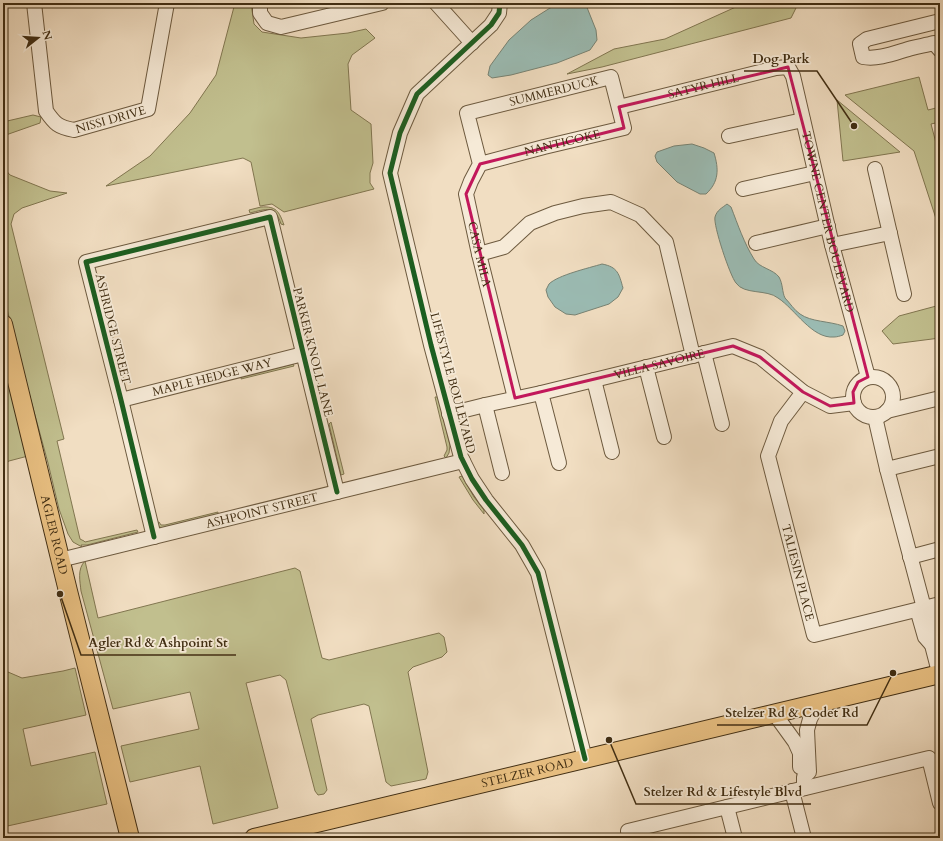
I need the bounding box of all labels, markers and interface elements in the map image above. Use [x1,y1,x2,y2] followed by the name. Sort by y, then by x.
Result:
[18,18,58,58] north arrow
[39,28,56,42] text: N
[744,46,817,71] callout: Dog Park
[752,50,810,68] text: Dog Park
[666,69,741,103] street label: SATYR HILL
[508,72,601,110] street label: SUMMERDUCK
[74,102,148,137] street label: NISSI DRIVE
[522,126,602,160] street label: NANTICOKE
[798,129,858,315] street label: TOWNE CENTER BOULEVARD
[464,220,495,289] street label: CASA MILA
[91,272,135,386] street label: ASHRIDGE STREET
[289,286,337,418] street label: PARKER KNOLL LANE
[426,311,480,456] street label: LIFESTYLE BOULEVARD
[612,345,706,383] street label: VILLA SAVOIRE
[151,354,274,400] street label: MAPLE HEDGE WAY
[204,489,320,532] street label: ASHPOINT STREET
[37,493,72,576] street label: AGLER ROAD
[778,522,818,623] street label: TALIESIN PLACE
[81,630,236,655] callout: Agler Rd & Ashpoint St
[88,634,228,652] text: Agler Rd & Ashpoint St
[717,700,867,725] callout: Stelzer Rd & Codet Rd
[725,704,859,722] text: Stelzer Rd & Codet Rd
[480,754,575,791] street label: STELZER ROAD
[636,779,811,804] callout: Stelzer Rd & Lifestyle Blvd
[644,783,803,801] text: Stelzer Rd & Lifestyle Blvd

